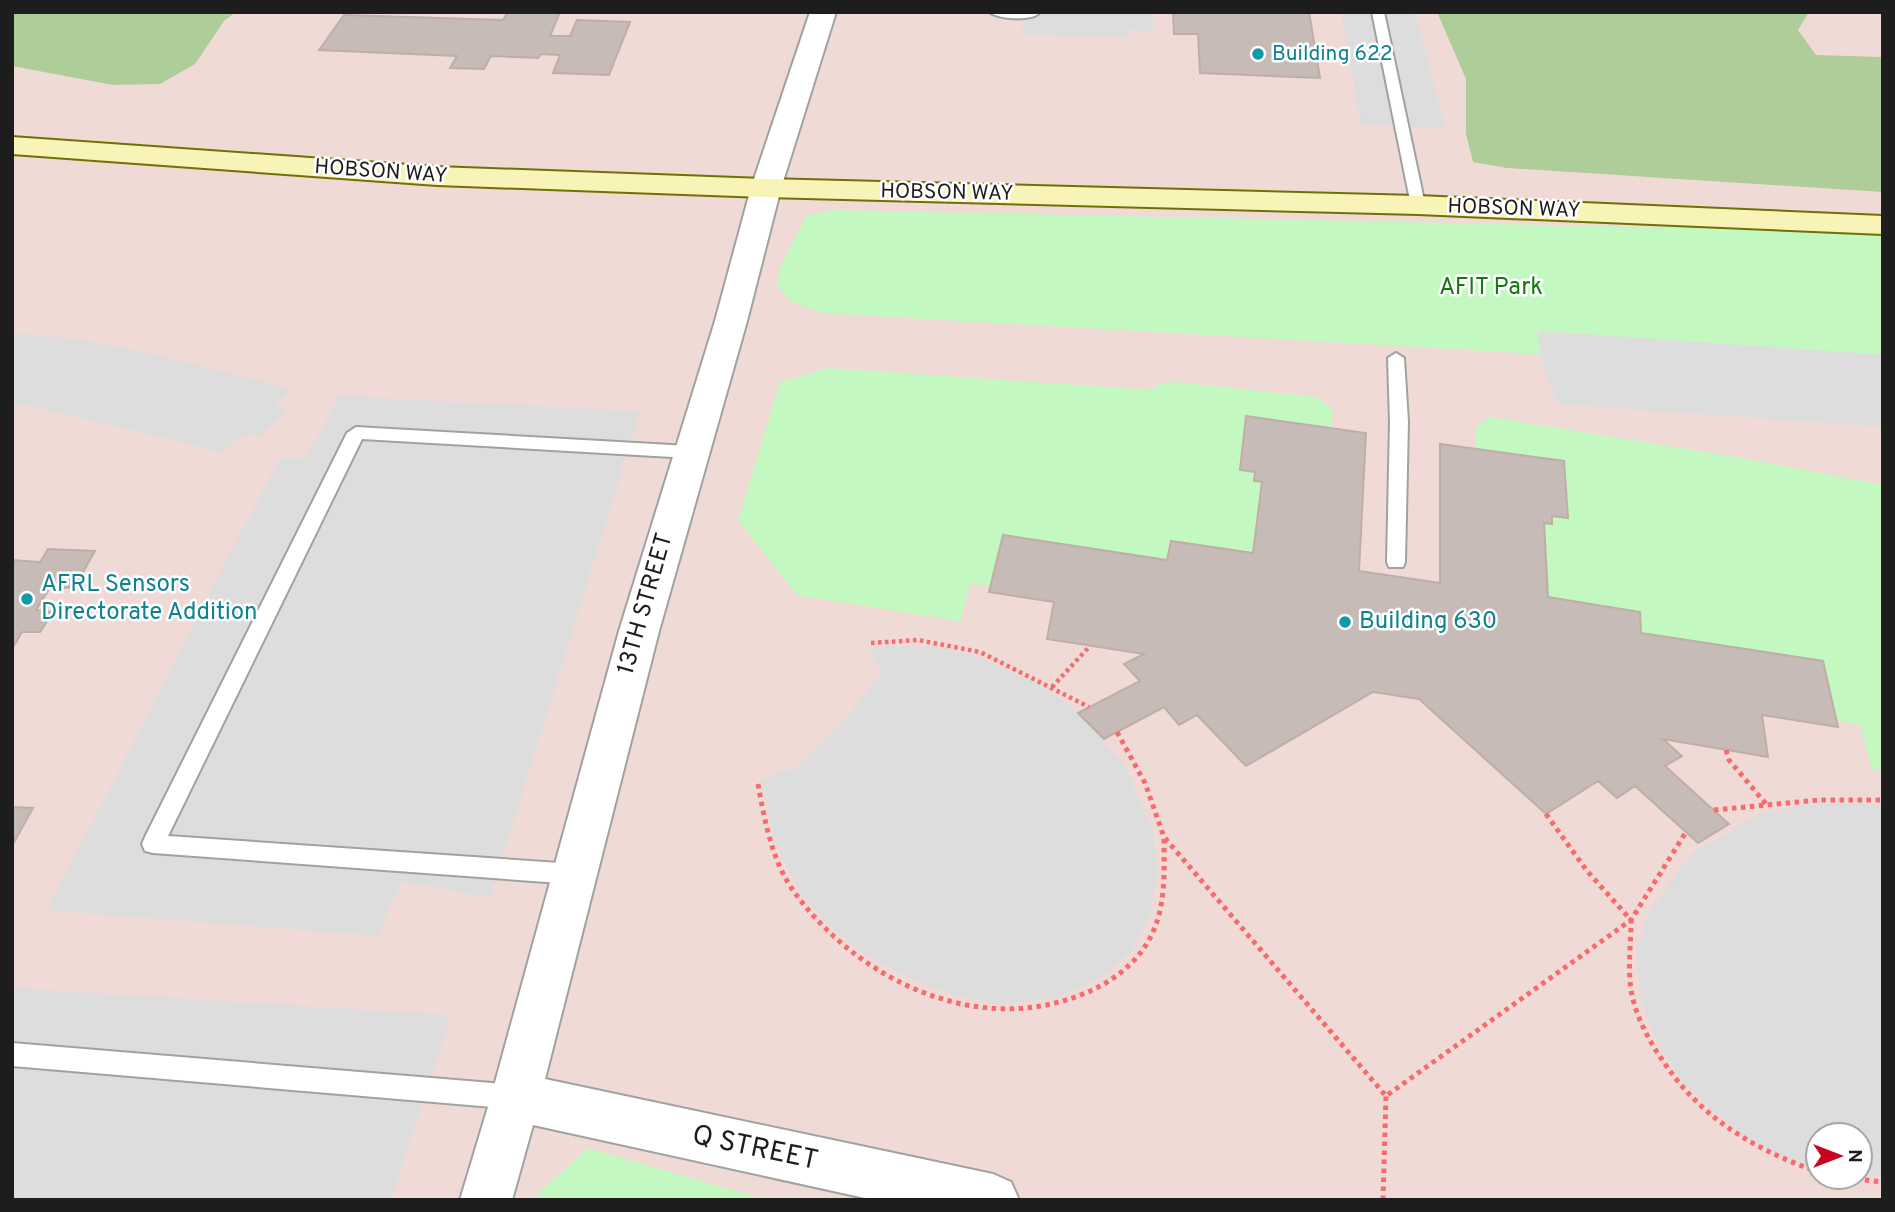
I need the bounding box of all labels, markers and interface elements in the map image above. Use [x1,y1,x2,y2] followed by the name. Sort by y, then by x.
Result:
[1272,41,1393,68] place label: Building 622
[1250,46,1266,62] marker: Building 622
[314,154,448,190] street label: HOBSON WAY
[880,178,1014,208] street label: HOBSON WAY
[1447,193,1581,225] street label: HOBSON WAY
[1439,273,1543,303] park label: AFIT Park
[611,530,681,678] street label: 13TH STREET
[41,570,258,628] place label: AFRL Sensors Directorate Addition
[19,591,35,607] marker: AFRL Sensors Directorate Addition
[1359,607,1497,637] place label: Building 630
[1337,614,1353,630] marker: Building 630
[689,1118,821,1180] street label: Q STREET
[1804,1121,1874,1191] north arrow
[1842,1149,1866,1163] text: N

